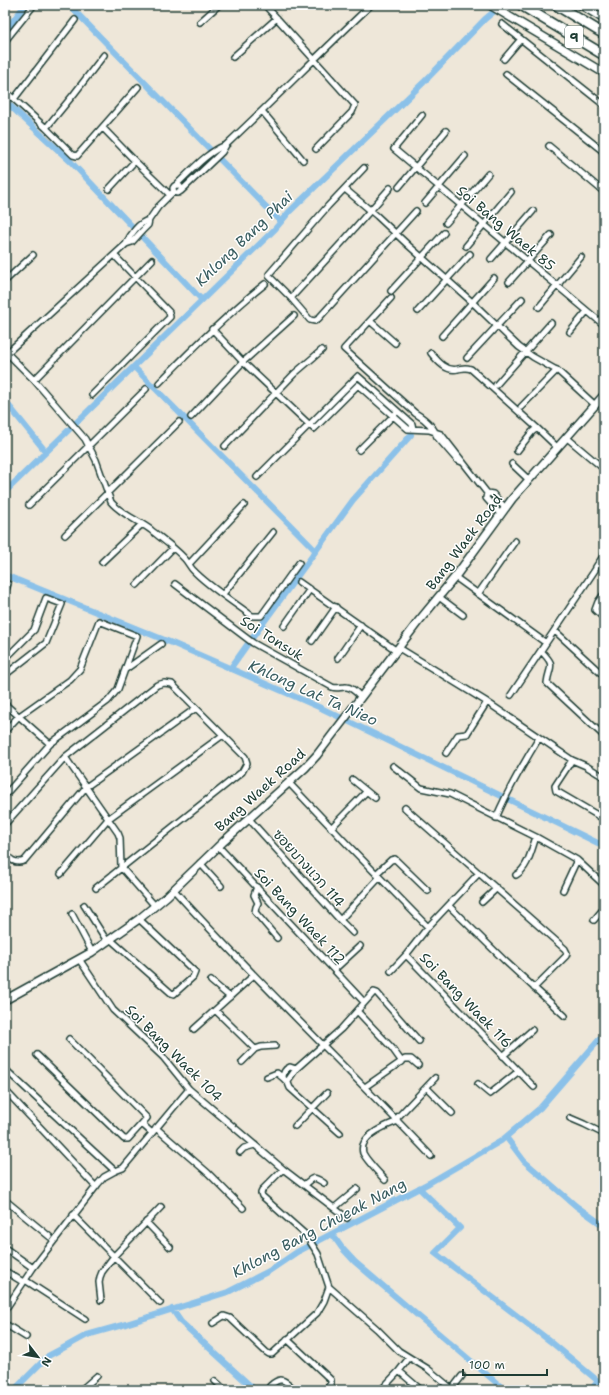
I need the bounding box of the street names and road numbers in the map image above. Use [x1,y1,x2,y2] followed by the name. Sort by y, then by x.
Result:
[565,26,583,48] road number: 9
[453,181,559,275] street label: Soi Bang Waek 85
[422,490,506,594] street label: Bang Waek Road
[237,611,307,665] street label: Soi Tonsuk
[211,744,309,835] street label: Bang Waek Road
[269,825,349,911] street label: ซอยบางแวก 114
[251,864,349,968] street label: Soi Bang Waek 112
[416,948,516,1052] street label: Soi Bang Waek 116
[122,1001,226,1105] street label: Soi Bang Waek 104

